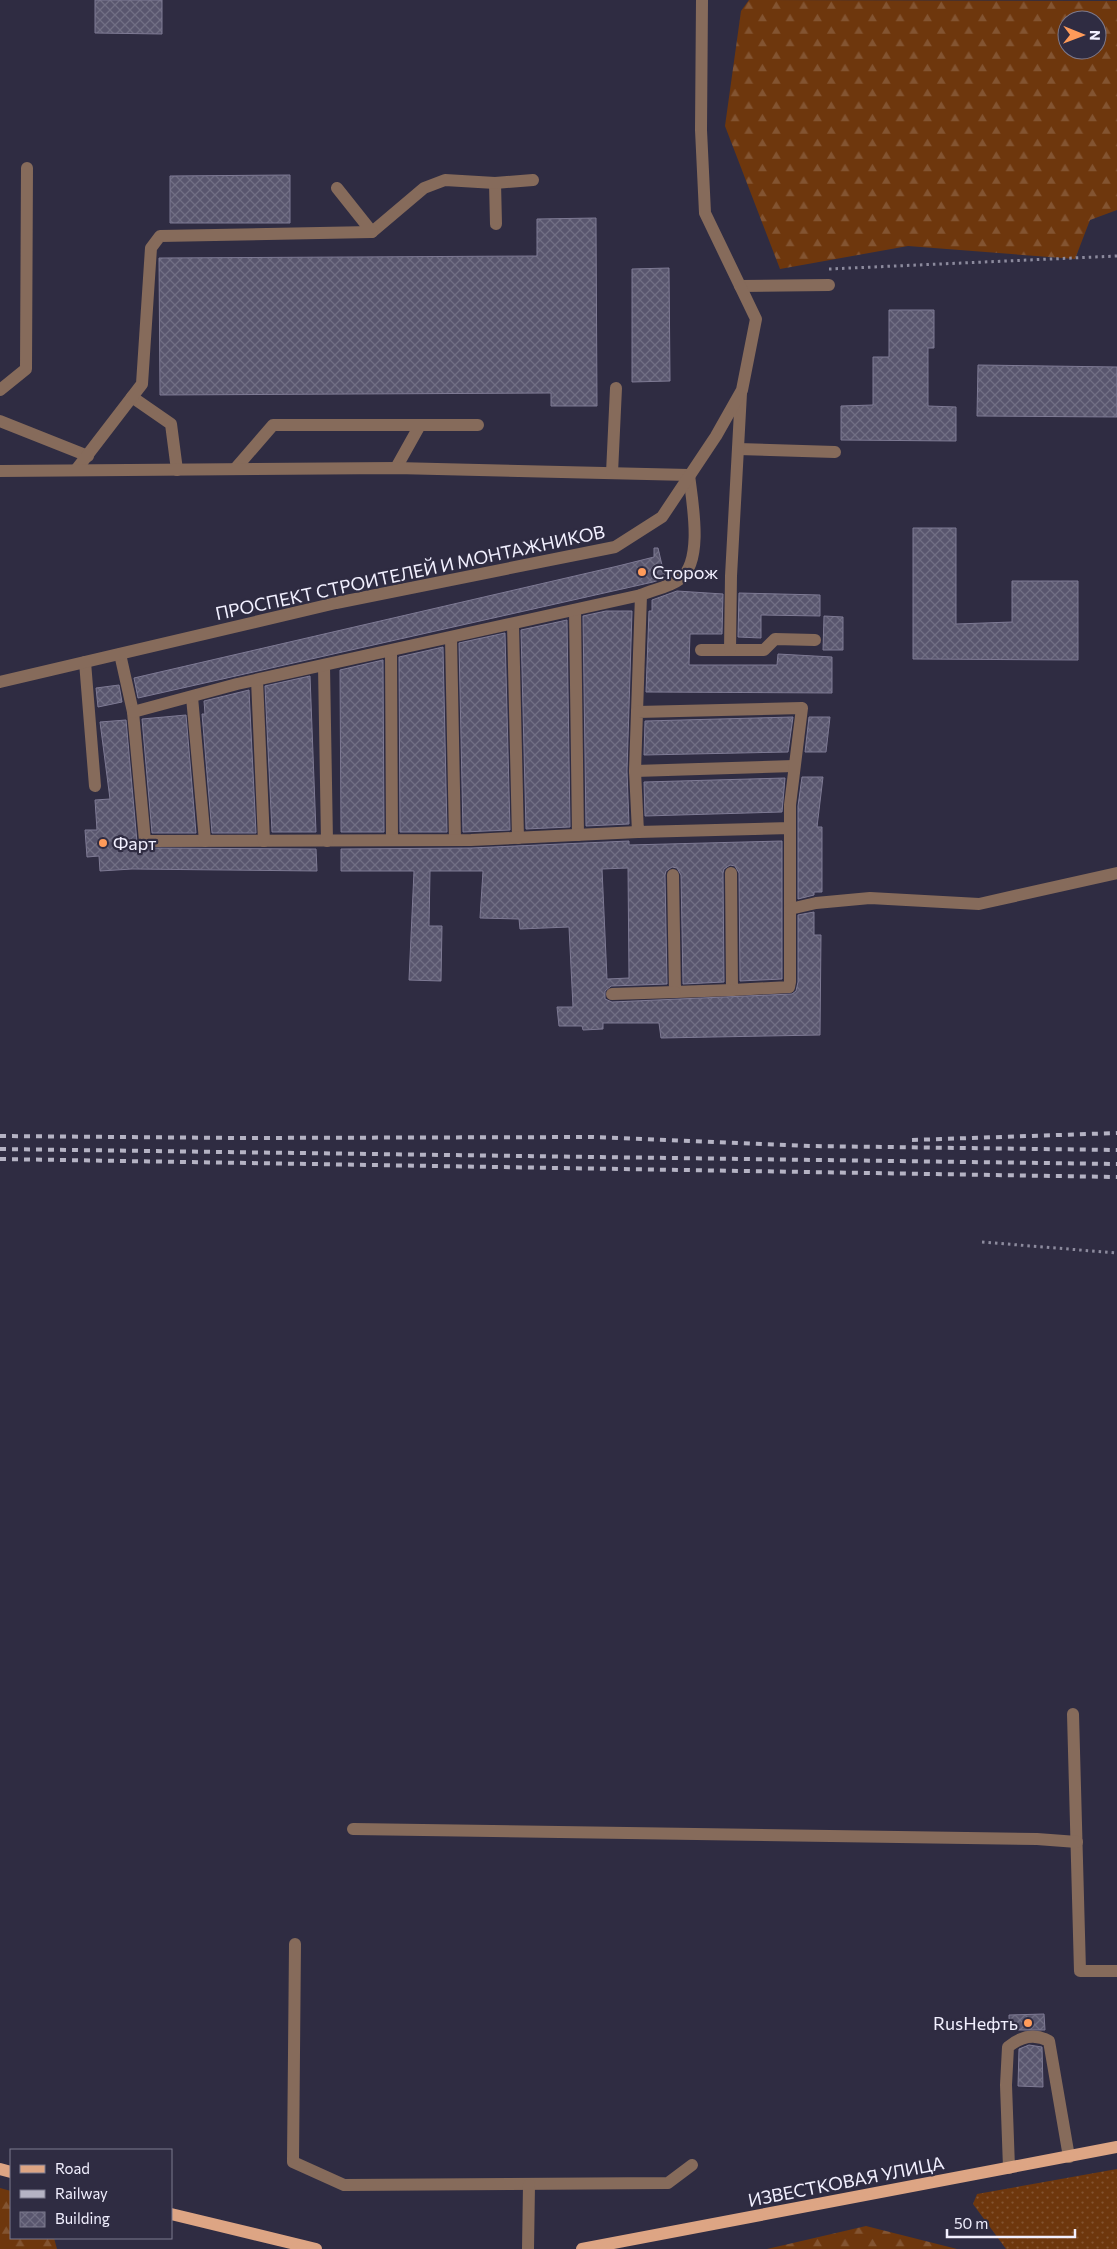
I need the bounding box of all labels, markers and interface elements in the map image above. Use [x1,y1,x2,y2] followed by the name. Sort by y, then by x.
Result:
[1057,10,1107,60] north arrow
[1087,30,1104,41] text: N
[213,520,607,624] street label: ПРОСПЕКТ СТРОИТЕЛЕЙ И МОНТАЖНИКОВ
[652,561,718,583] place label: Сторож
[636,566,648,578] marker: Сторож
[113,832,157,854] place label: Фарт
[97,837,109,849] marker: Фарт
[933,2012,1018,2034] place label: RusНефть
[1022,2017,1034,2029] marker: RusНефть
[10,2149,172,2239] legend
[746,2151,946,2211] street label: ИЗВЕСТКОВАЯ УЛИЦА
[55,2159,90,2177] text: Road
[55,2184,108,2202] text: Railway
[947,2206,1074,2238] scale bar
[55,2209,110,2227] text: Building
[954,2214,988,2232] text: 50 m

